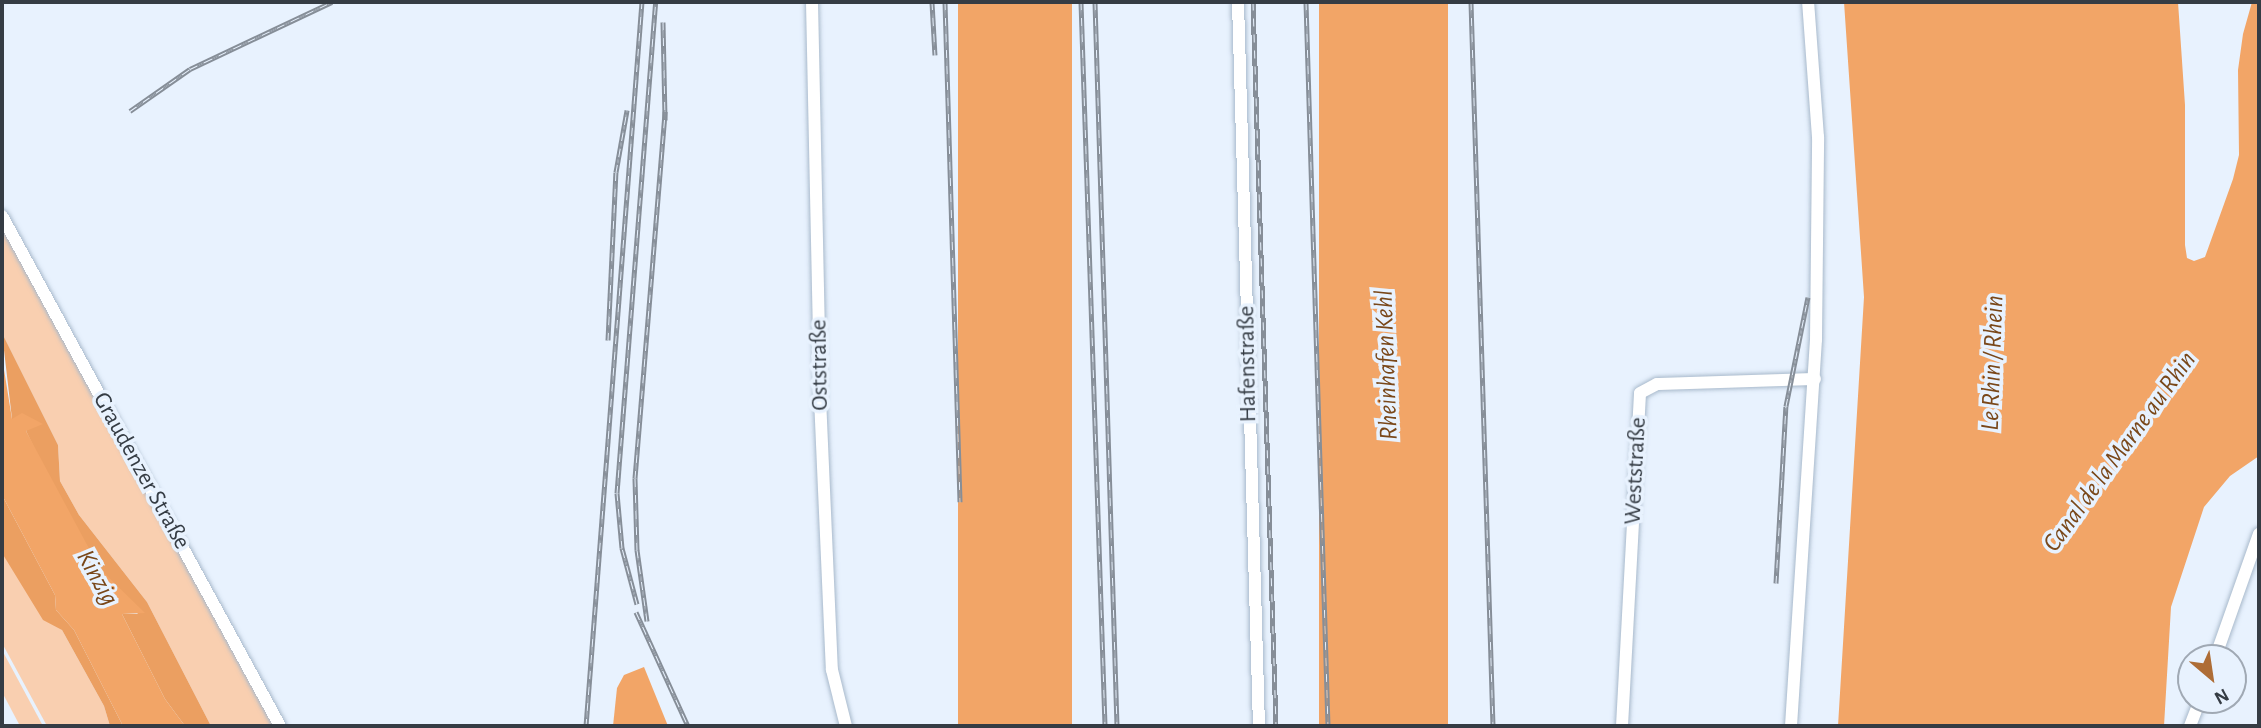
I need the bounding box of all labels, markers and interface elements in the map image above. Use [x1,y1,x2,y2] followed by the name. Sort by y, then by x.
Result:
[1369,289,1405,441] water label: Rheinhafen Kehl
[1975,295,2011,431] water label: Le Rhin / Rhein
[1233,305,1263,423] street label: Hafenstraße
[805,319,835,411] street label: Oststraße
[2037,346,2203,558] water label: Canal de la Marne au Rhin
[86,388,196,554] street label: Graudenzer Straße
[1619,417,1653,525] street label: Weststraße
[69,545,125,611] water label: Kinzig
[2177,644,2247,714] north arrow
[2211,685,2232,708] text: N

